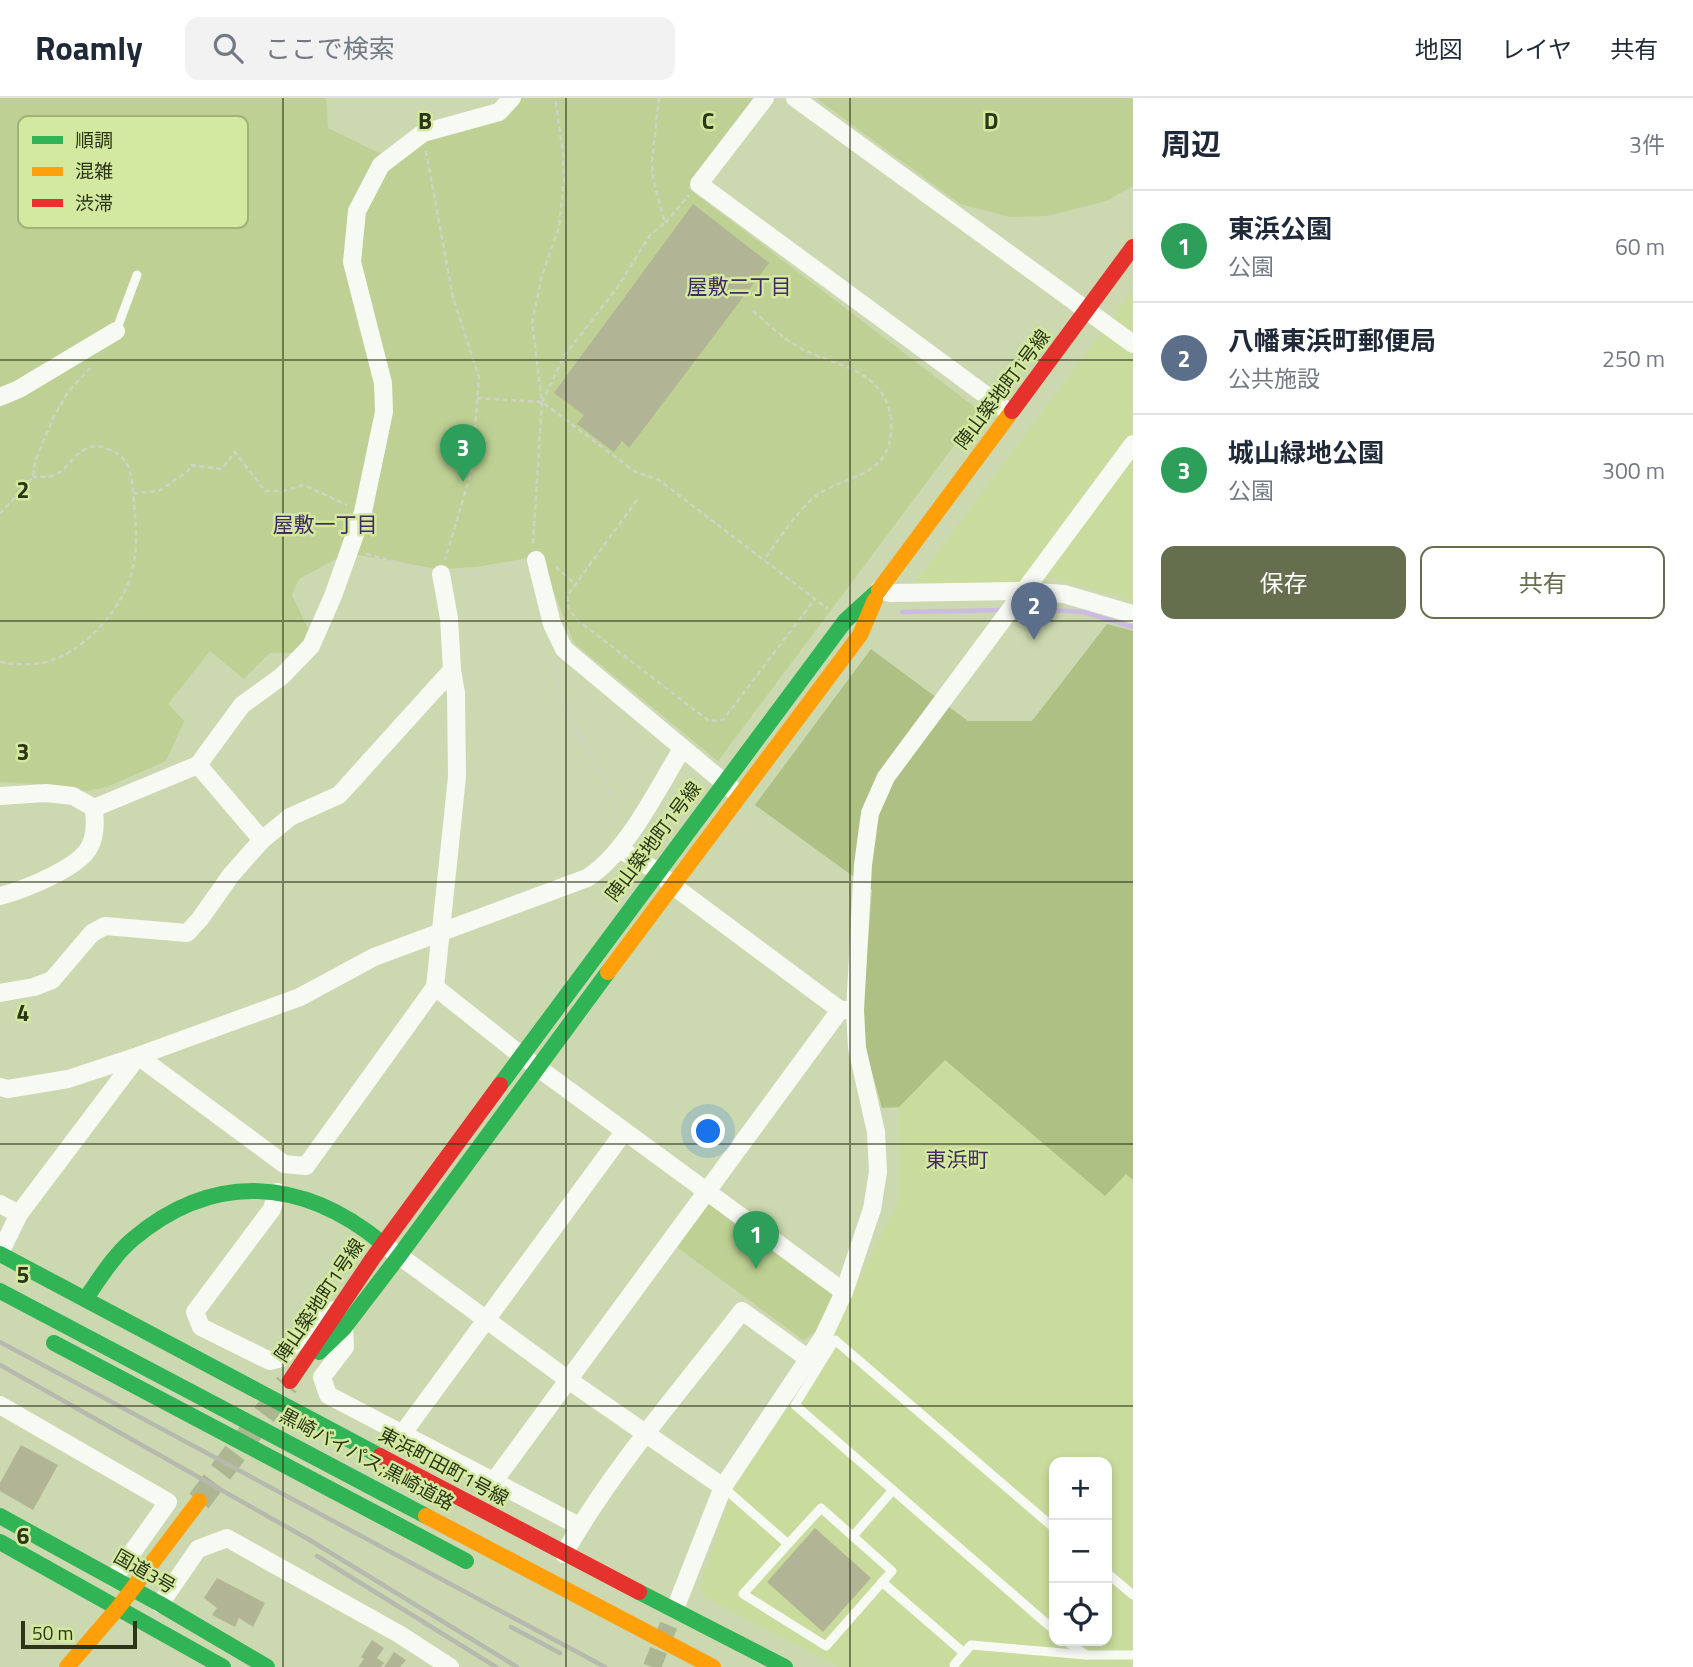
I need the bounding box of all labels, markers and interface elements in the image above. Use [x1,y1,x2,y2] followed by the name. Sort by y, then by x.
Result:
[185,17,675,80] search box
[35,23,143,73] text: Roamly
[209,29,247,67] icon: search
[265,29,395,68] text: ここで検索
[1415,31,1463,67] text: 地図
[1501,31,1572,67] text: レイヤ
[1610,31,1658,67] text: 共有
[418,103,432,138] text: B
[702,103,714,138] text: C
[984,103,998,138] text: D
[18,116,248,228] legend
[1161,121,1221,167] text: 周辺
[75,125,113,154] text: 順調
[1629,127,1665,162] text: 3件
[75,156,113,185] text: 混雑
[75,188,113,217] text: 渋滞
[1228,209,1332,248] text: 東浜公園
[1178,229,1190,264] text: 1
[1615,229,1665,264] text: 60 m
[1228,249,1274,284] text: 公園
[687,270,792,302] district label: 屋敷二丁目
[1228,321,1436,360] text: 八幡東浜町郵便局
[947,323,1056,455] street label: 陣山築地町1号線
[1178,341,1190,376] text: 2
[1602,341,1665,376] text: 250 m
[1228,361,1320,396] text: 公共施設
[440,424,486,482] pin: 3
[1228,433,1384,472] text: 城山緑地公園
[1178,453,1190,488] text: 3
[1602,453,1665,488] text: 300 m
[17,472,29,507] text: 2
[1228,473,1274,508] text: 公園
[273,508,378,540] district label: 屋敷一丁目
[1161,546,1406,619] button: 保存
[1420,546,1665,619] button: 共有
[1011,582,1057,640] pin: 2
[17,734,29,769] text: 3
[598,775,707,907] street label: 陣山築地町1号線
[17,995,29,1030] text: 4
[691,1114,725,1148] your location
[926,1143,989,1175] district label: 東浜町
[733,1211,779,1269] pin: 1
[266,1232,371,1367] street label: 陣山築地町1号線
[17,1257,29,1292] text: 5
[275,1400,460,1517] street label: 黒崎バイパス;黒崎道路
[374,1419,514,1512] street label: 東浜町田町1号線
[1049,1457,1112,1646] map controls
[1049,1457,1112,1520] button: +
[17,1518,30,1553] text: 6
[1049,1520,1112,1583] button: −
[109,1541,182,1600] street label: 国道3号
[1049,1583,1112,1646] button: locate
[21,1618,136,1650] scale bar
[32,1618,73,1647] text: 50 m

